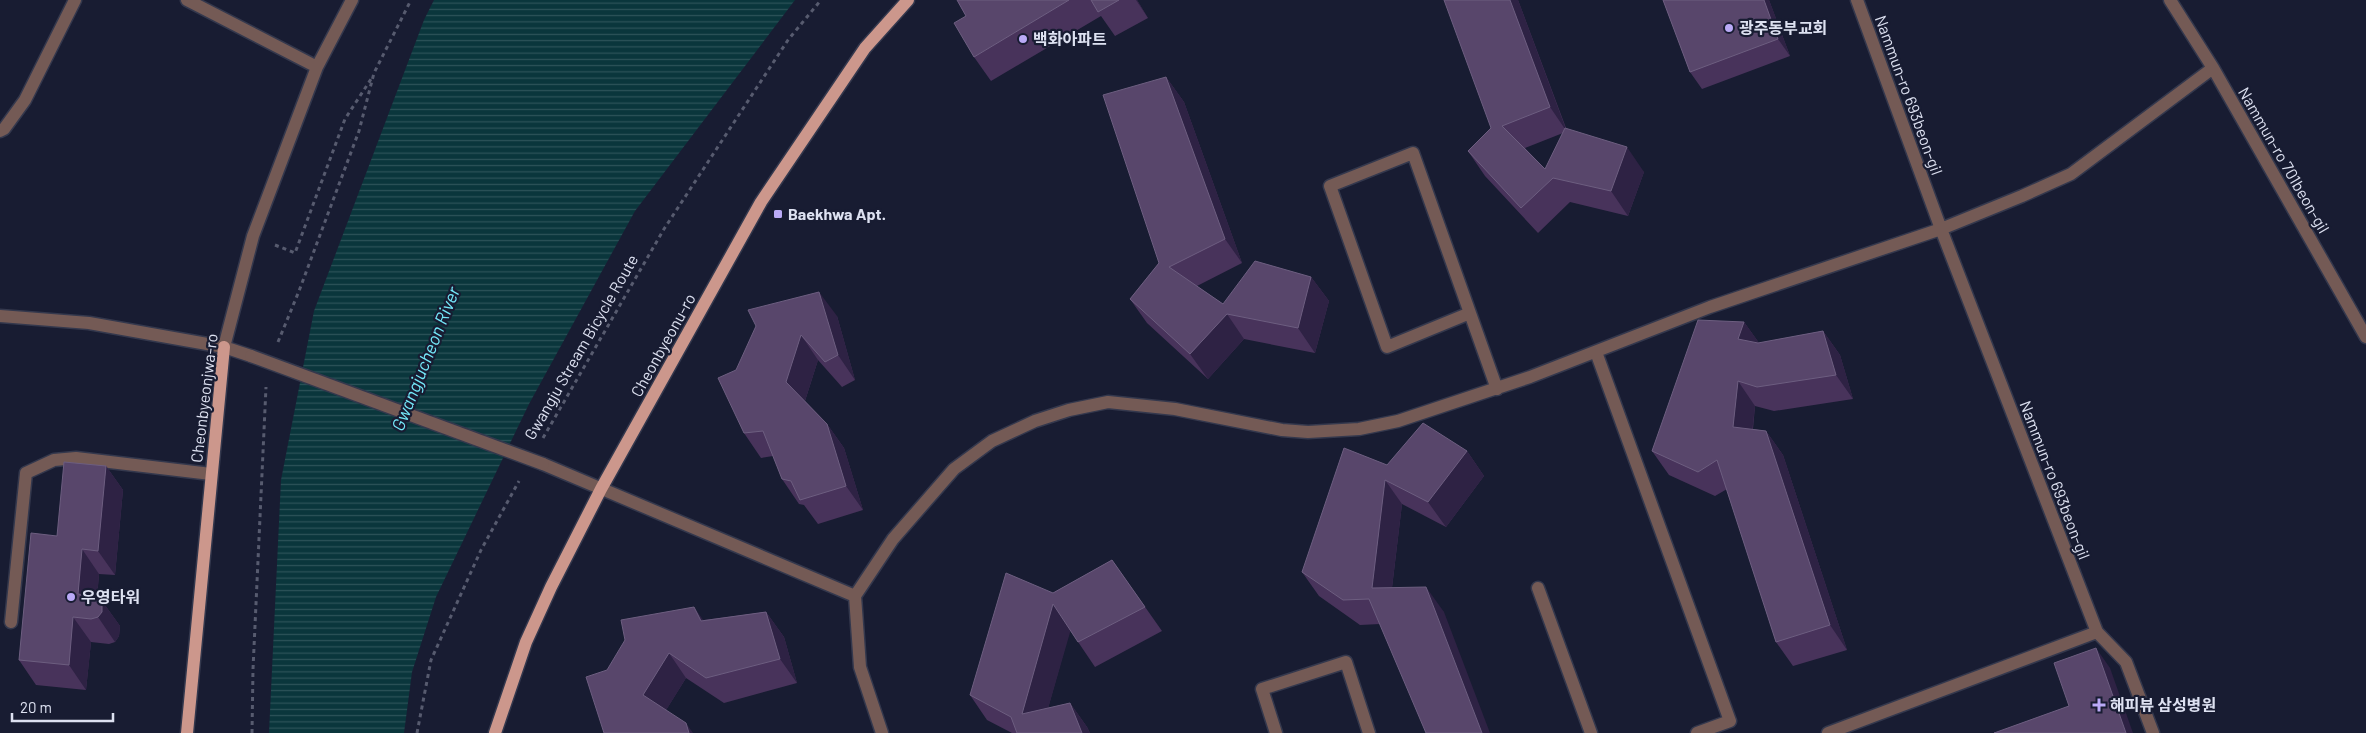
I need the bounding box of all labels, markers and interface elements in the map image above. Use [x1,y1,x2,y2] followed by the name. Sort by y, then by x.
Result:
[1872,12,1947,177] street label: Nammun-ro 693beon-gil
[1739,18,1827,37] place label: 광주동부교회
[1723,22,1735,34] marker: 광주동부교회
[1033,29,1107,48] place label: 백화아파트
[1017,33,1029,45] marker: 백화아파트
[2235,83,2334,236] street label: Nammun-ro 701beon-gil
[788,204,886,223] place label: Baekhwa Apt.
[772,208,784,220] marker: Baekhwa Apt.
[520,251,641,443] street label: Gwangju Stream Bicycle Route
[386,283,464,434] water label: Gwangjucheon River
[626,290,699,400] street label: Cheonbyeonu-ro
[186,332,221,464] street label: Cheonbyeonjwa-ro
[2016,398,2095,562] street label: Nammun-ro 693beon-gil
[81,587,140,606] place label: 우영타워
[65,591,77,603] marker: 우영타워
[12,690,114,722] scale bar
[2110,695,2216,714] place label: 해피뷰 삼성병원
[20,698,52,716] text: 20 m
[2092,698,2106,712] marker: 해피뷰 삼성병원

